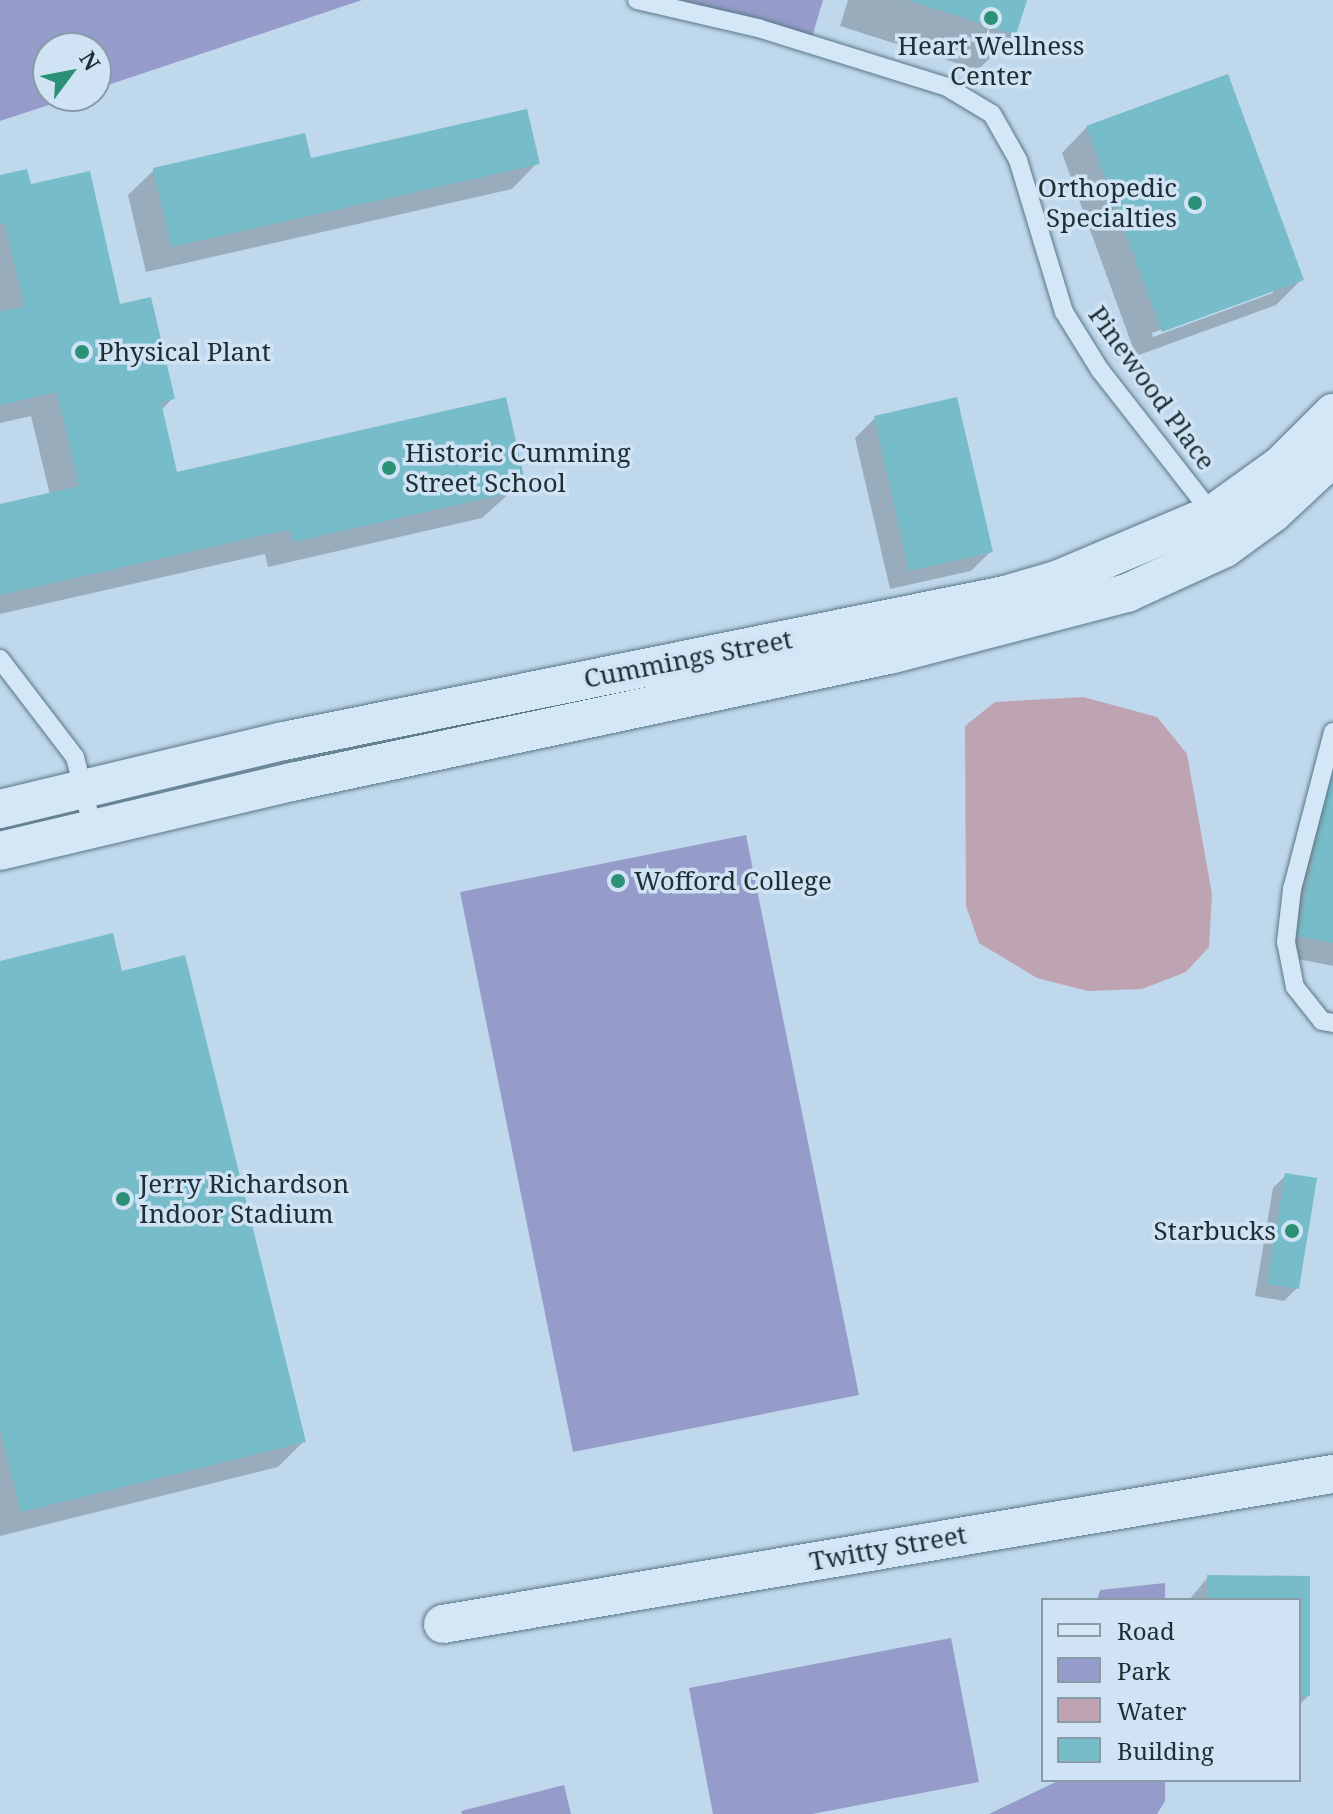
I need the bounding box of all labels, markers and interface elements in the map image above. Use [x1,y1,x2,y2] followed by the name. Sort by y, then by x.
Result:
[982,9,1000,27] marker: Heart Wellness Center
[897,30,1085,92] place label: Heart Wellness Center
[32,32,112,112] north arrow
[73,45,108,76] text: N
[1038,172,1177,234] place label: Orthopedic Specialties
[1184,192,1206,214] marker: Orthopedic Specialties
[1082,300,1222,476] street label: Pinewood Place
[98,336,271,368] place label: Physical Plant
[73,343,91,361] marker: Physical Plant
[405,437,631,498] place label: Historic Cumming Street School
[380,459,398,477] marker: Historic Cumming Street School
[581,623,795,695] street label: Cummings Street
[634,865,832,897] place label: Wofford College
[609,872,627,890] marker: Wofford College
[139,1168,349,1230] place label: Jerry Richardson Indoor Stadium
[114,1190,132,1208] marker: Jerry Richardson Indoor Stadium
[1154,1215,1276,1247] place label: Starbucks
[1283,1222,1301,1240] marker: Starbucks
[807,1519,969,1577] street label: Twitty Street
[1041,1598,1301,1782] legend
[1117,1614,1175,1647] text: Road
[1117,1654,1170,1687] text: Park
[1117,1694,1187,1727] text: Water
[1117,1734,1214,1767] text: Building

